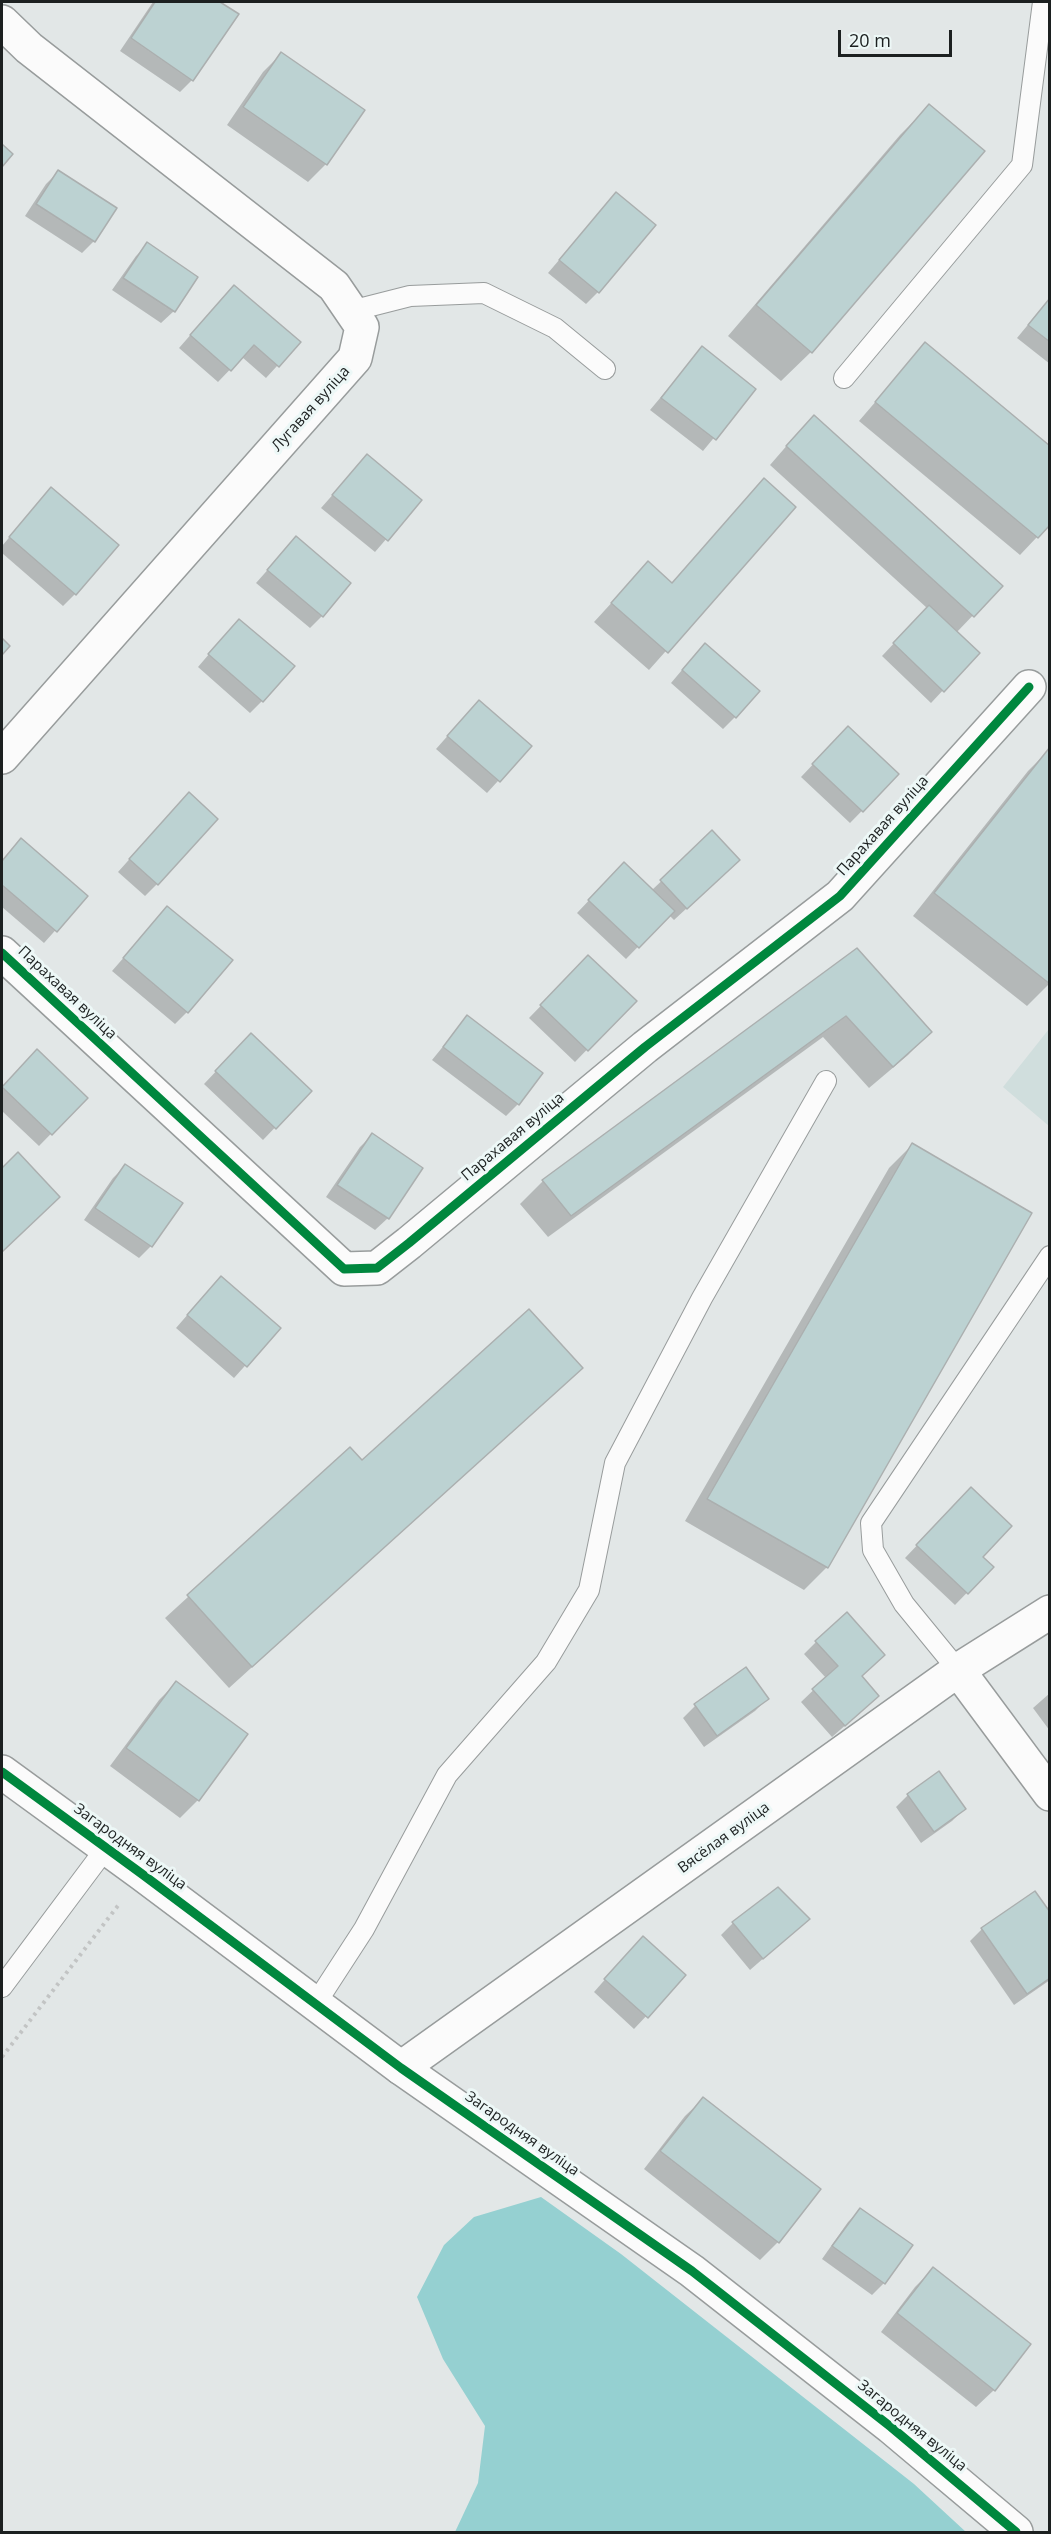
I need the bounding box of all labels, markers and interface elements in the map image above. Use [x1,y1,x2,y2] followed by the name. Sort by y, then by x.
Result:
[841,18,955,56] scale bar
[849,28,891,52] text: 20 m
[268,363,354,455] street label: Лугавая вуліца
[833,772,933,880] street label: Парахавая вуліца
[14,943,120,1043] street label: Парахавая вуліца
[458,1089,568,1185] street label: Парахавая вуліца
[675,1799,773,1877] street label: Вясёлая вуліца
[70,1800,190,1894] street label: Загародняя вуліца
[462,2088,582,2180] street label: Загародняя вуліца
[854,2377,970,2475] street label: Загародняя вуліца

